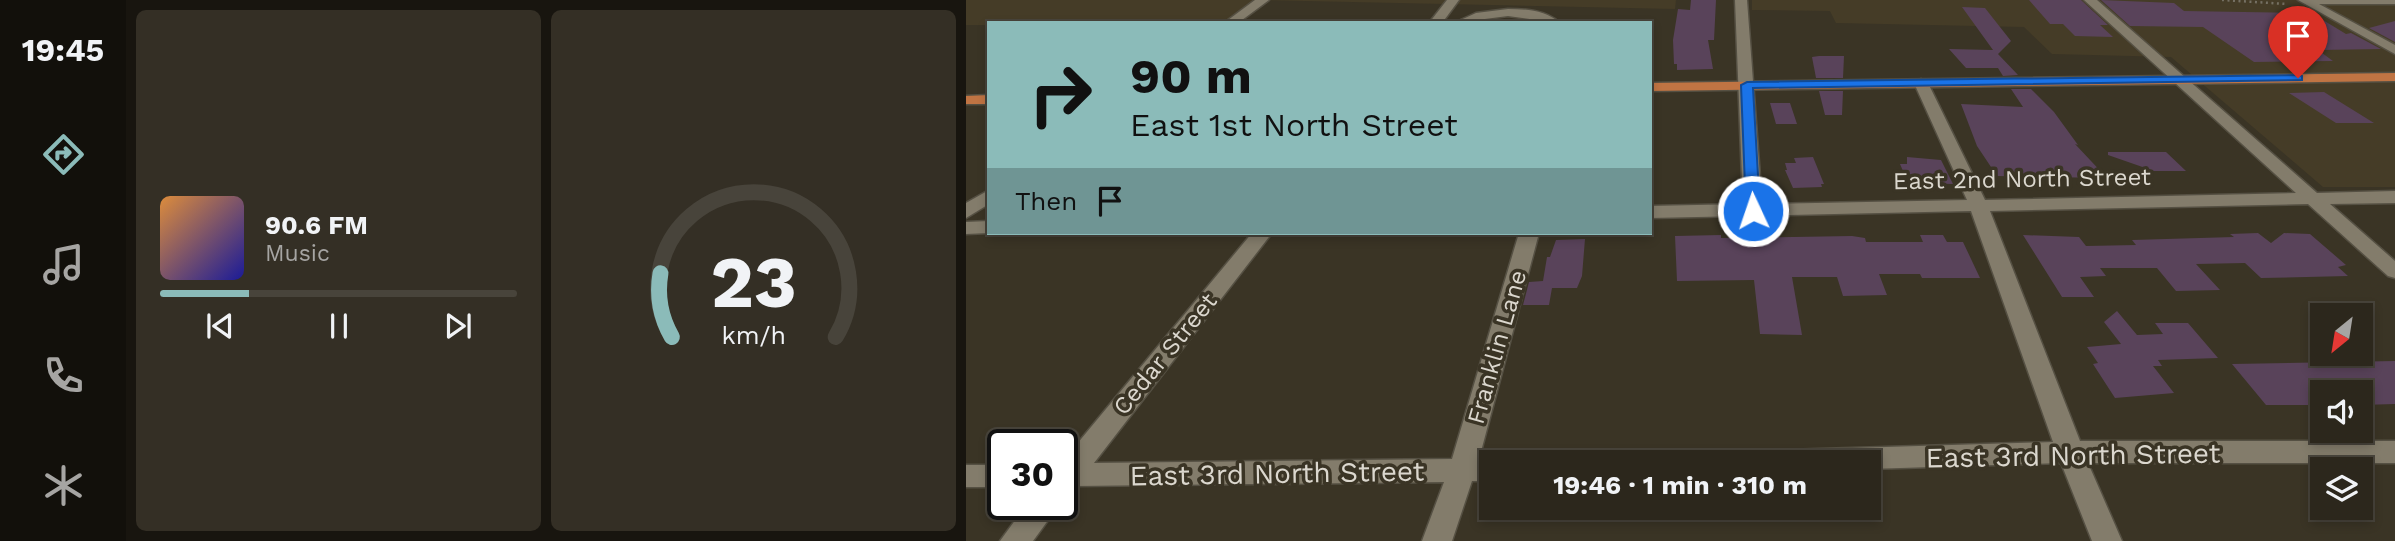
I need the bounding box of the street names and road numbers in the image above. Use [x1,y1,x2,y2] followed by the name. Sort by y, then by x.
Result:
[1893,163,2151,195] street label: East 2nd North Street
[1462,267,1532,427] street label: Franklin Lane
[1107,287,1223,421] street label: Cedar Street
[1925,436,2221,475] street label: East 3rd North Street
[1129,454,1425,493] street label: East 3rd North Street

